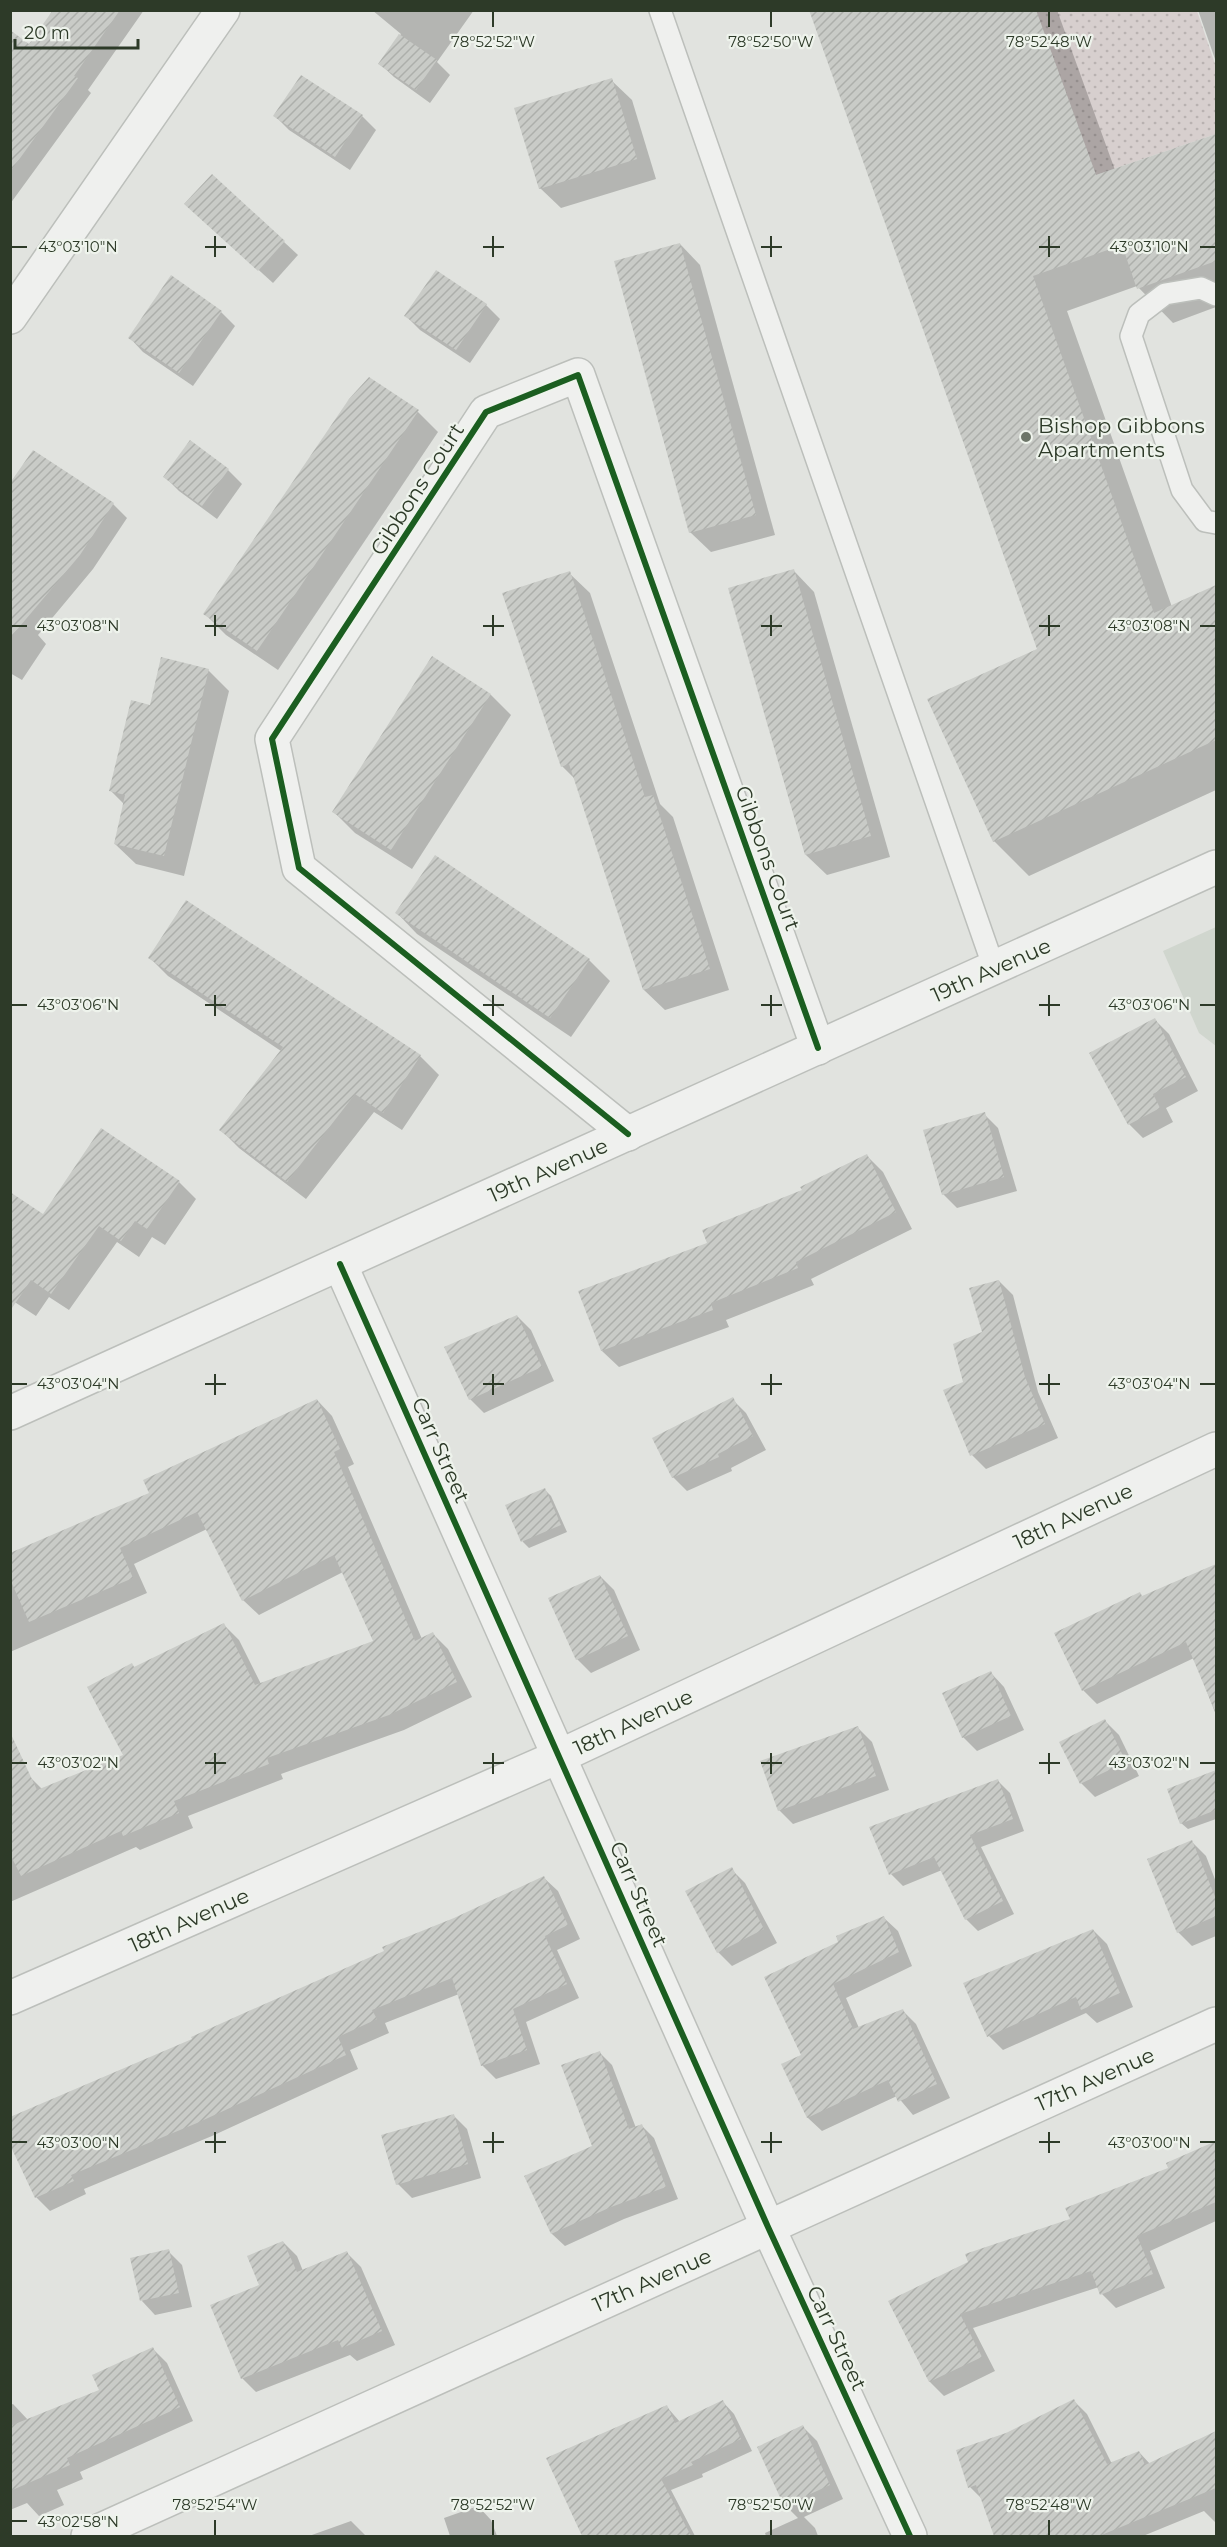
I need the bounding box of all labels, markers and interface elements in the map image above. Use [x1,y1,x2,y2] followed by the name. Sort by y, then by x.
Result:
[15,12,138,50] scale bar
[24,22,70,44] text: 20 m
[451,32,535,51] text: 78°52'52"W
[728,32,814,51] text: 78°52'50"W
[1006,32,1092,51] text: 78°52'48"W
[38,237,118,256] text: 43°03'10"N
[1109,237,1189,256] text: 43°03'10"N
[1038,413,1205,462] place label: Bishop Gibbons Apartments
[365,418,469,560] street label: Gibbons Court
[1019,430,1033,444] marker: Bishop Gibbons Apartments
[37,616,119,635] text: 43°03'08"N
[1108,616,1190,635] text: 43°03'08"N
[730,782,806,934] street label: Gibbons Court
[927,933,1055,1007] street label: 19th Avenue
[37,995,119,1014] text: 43°03'06"N
[1108,995,1190,1014] text: 43°03'06"N
[484,1133,612,1207] street label: 19th Avenue
[37,1374,119,1393] text: 43°03'04"N
[1108,1374,1190,1393] text: 43°03'04"N
[407,1393,475,1507] street label: Carr Street
[1010,1478,1136,1554] street label: 18th Avenue
[570,1684,696,1760] street label: 18th Avenue
[37,1753,119,1772] text: 43°03'02"N
[1108,1753,1190,1772] text: 43°03'02"N
[605,1837,673,1951] street label: Carr Street
[125,1882,253,1958] street label: 18th Avenue
[1032,2042,1158,2116] street label: 17th Avenue
[36,2133,120,2152] text: 43°03'00"N
[1107,2133,1191,2152] text: 43°03'00"N
[589,2243,715,2317] street label: 17th Avenue
[802,2282,872,2394] street label: Carr Street
[173,2495,258,2514] text: 78°52'54"W
[451,2495,535,2514] text: 78°52'52"W
[728,2495,814,2514] text: 78°52'50"W
[1006,2495,1092,2514] text: 78°52'48"W
[37,2512,119,2531] text: 43°02'58"N

